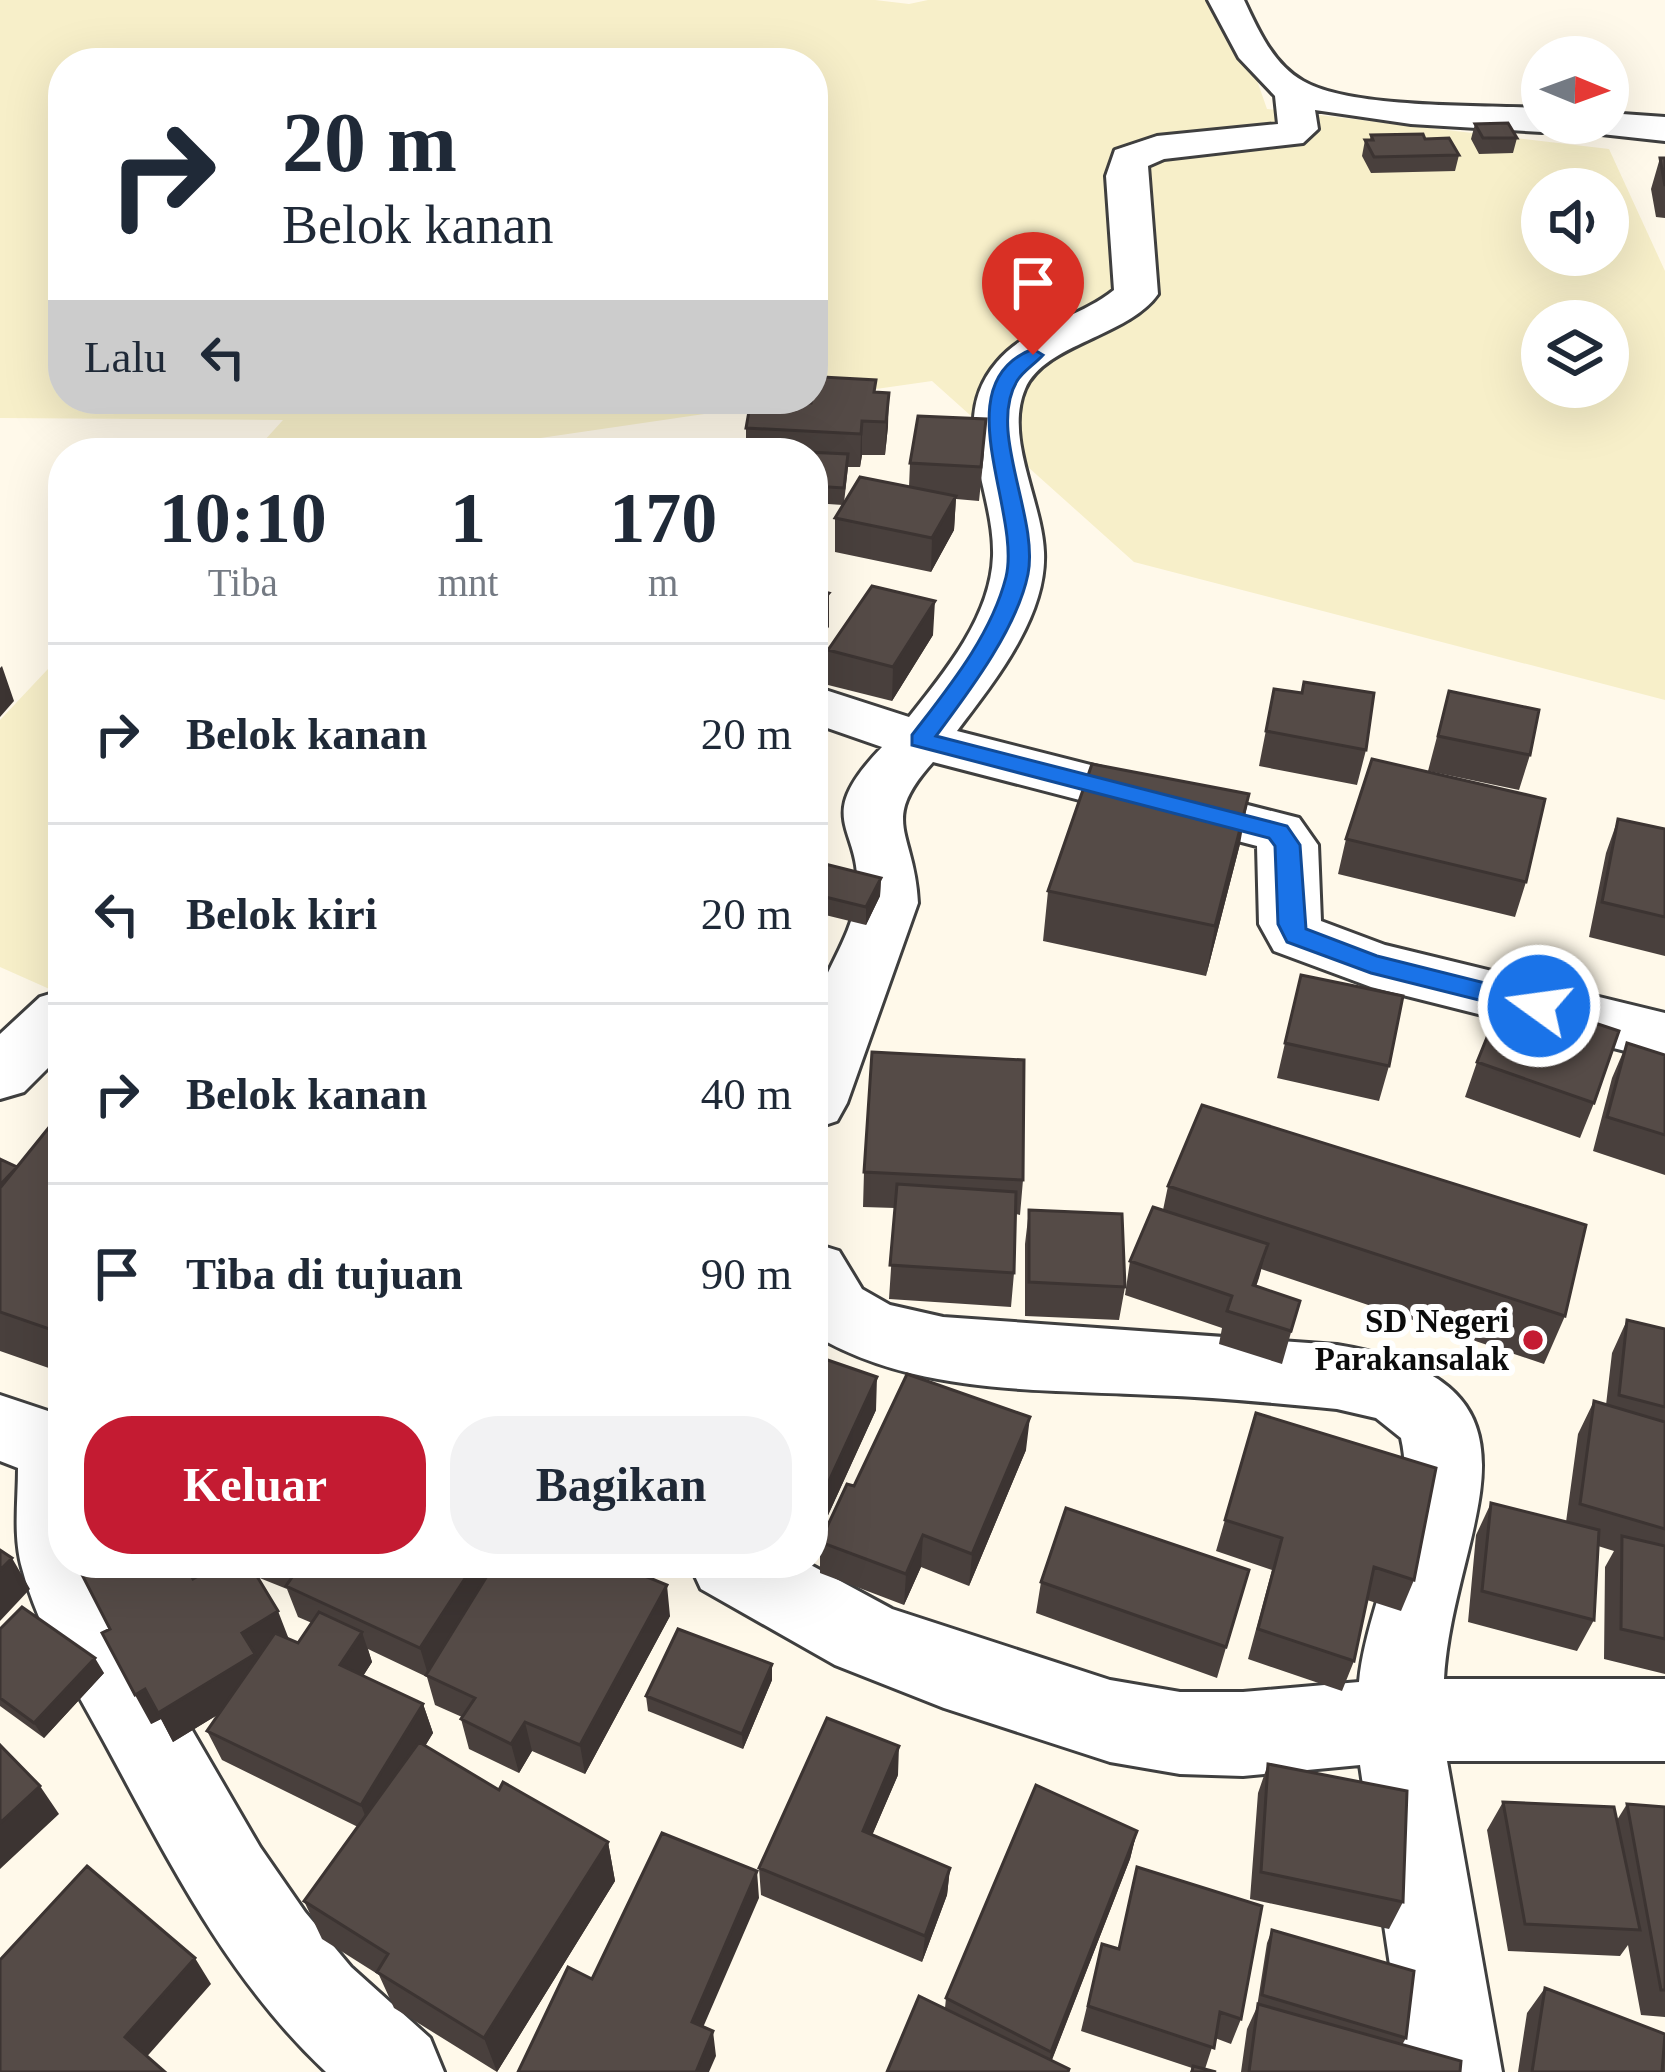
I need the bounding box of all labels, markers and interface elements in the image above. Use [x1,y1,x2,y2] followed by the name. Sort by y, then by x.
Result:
[1521,36,1629,144] north arrow
[1521,36,1629,408] map controls
[84,96,240,252] icon: right
[282,96,457,189] text: 20 m
[1521,168,1629,276] button: sound
[282,195,553,255] text: Belok kanan
[982,232,1084,355] pin
[1000,250,1066,316] icon: arrive
[1521,300,1629,408] button: layers
[190,324,256,390] icon: left
[84,332,166,382] text: Lalu
[159,478,327,558] text: 10:10
[450,478,486,558] text: 1
[609,478,717,558] text: 170
[208,561,278,604] text: Tiba
[438,561,498,604] text: mnt
[648,561,678,604] text: m
[84,701,150,767] icon: right
[186,709,427,759] text: Belok kanan
[701,709,792,759] text: 20 m
[84,881,150,947] icon: left
[186,889,377,939] text: Belok kiri
[701,889,792,939] text: 20 m
[1476,943,1602,1069] position arrow
[84,1061,150,1127] icon: right
[186,1069,427,1119] text: Belok kanan
[701,1069,792,1119] text: 40 m
[84,1241,150,1307] icon: arrive
[186,1249,463,1299] text: Tiba di tujuan
[701,1249,792,1299] text: 90 m
[1315,1303,1510,1377] place label: SD Negeri Parakansalak
[1520,1327,1546,1353] marker: SD Negeri Parakansalak
[84,1416,426,1554] button: Keluar
[450,1416,792,1554] button: Bagikan

